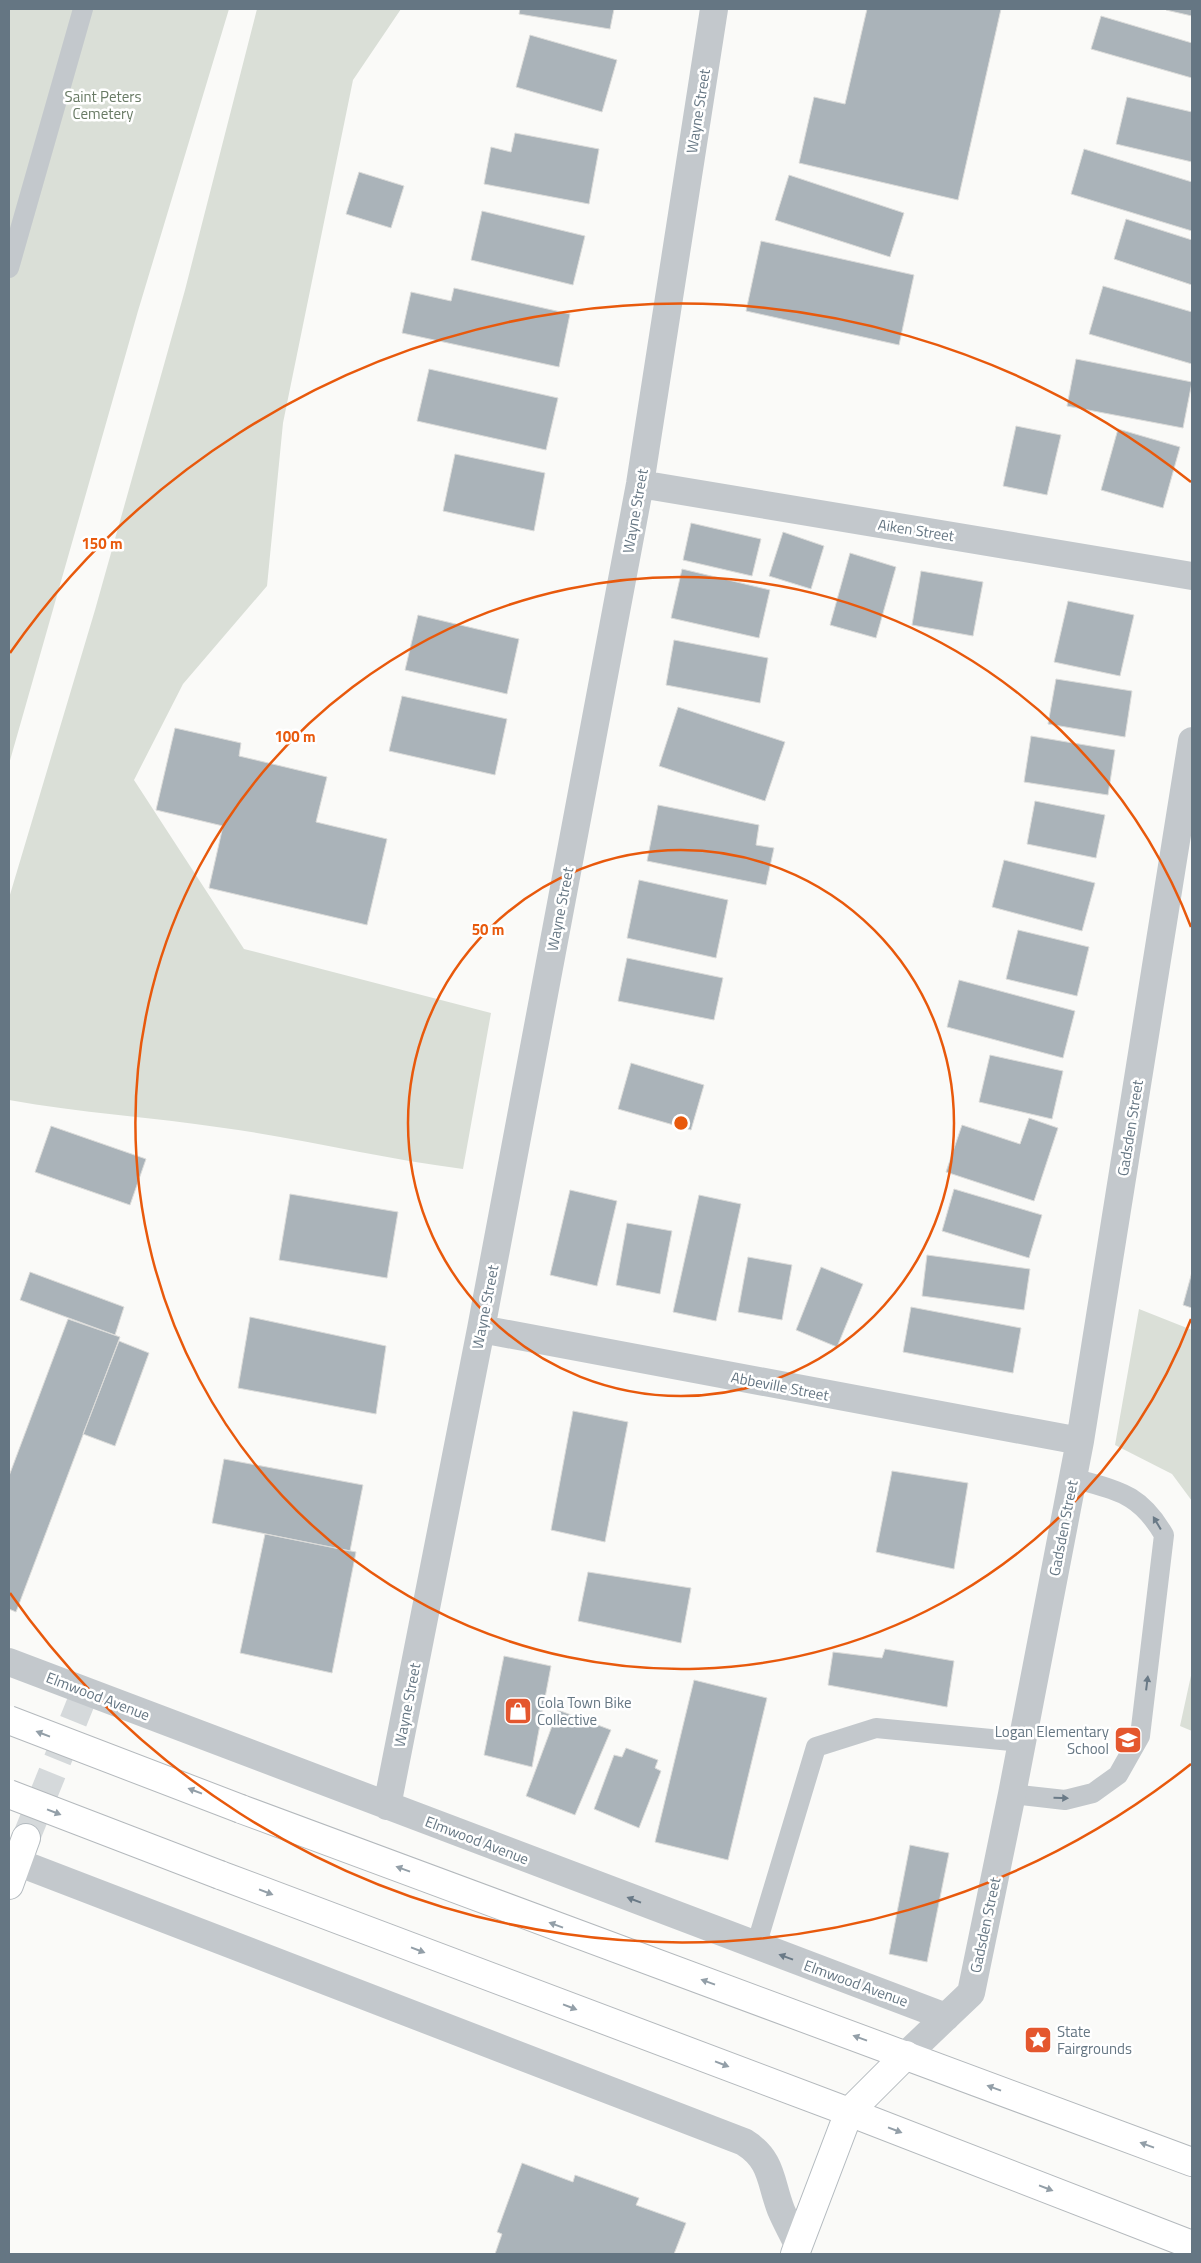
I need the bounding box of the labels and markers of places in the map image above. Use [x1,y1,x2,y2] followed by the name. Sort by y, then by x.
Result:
[672,1114,690,1132] centre of rings
[537,1691,631,1731] place label: Cola Town Bike Collective
[503,1696,533,1726] shop icon: Cola Town Bike Collective
[995,1720,1109,1760] place label: Logan Elementary School
[1113,1725,1143,1755] school or university icon: Logan Elementary School
[1057,2020,1132,2060] place label: State Fairgrounds
[1023,2025,1053,2055] place icon: State Fairgrounds

